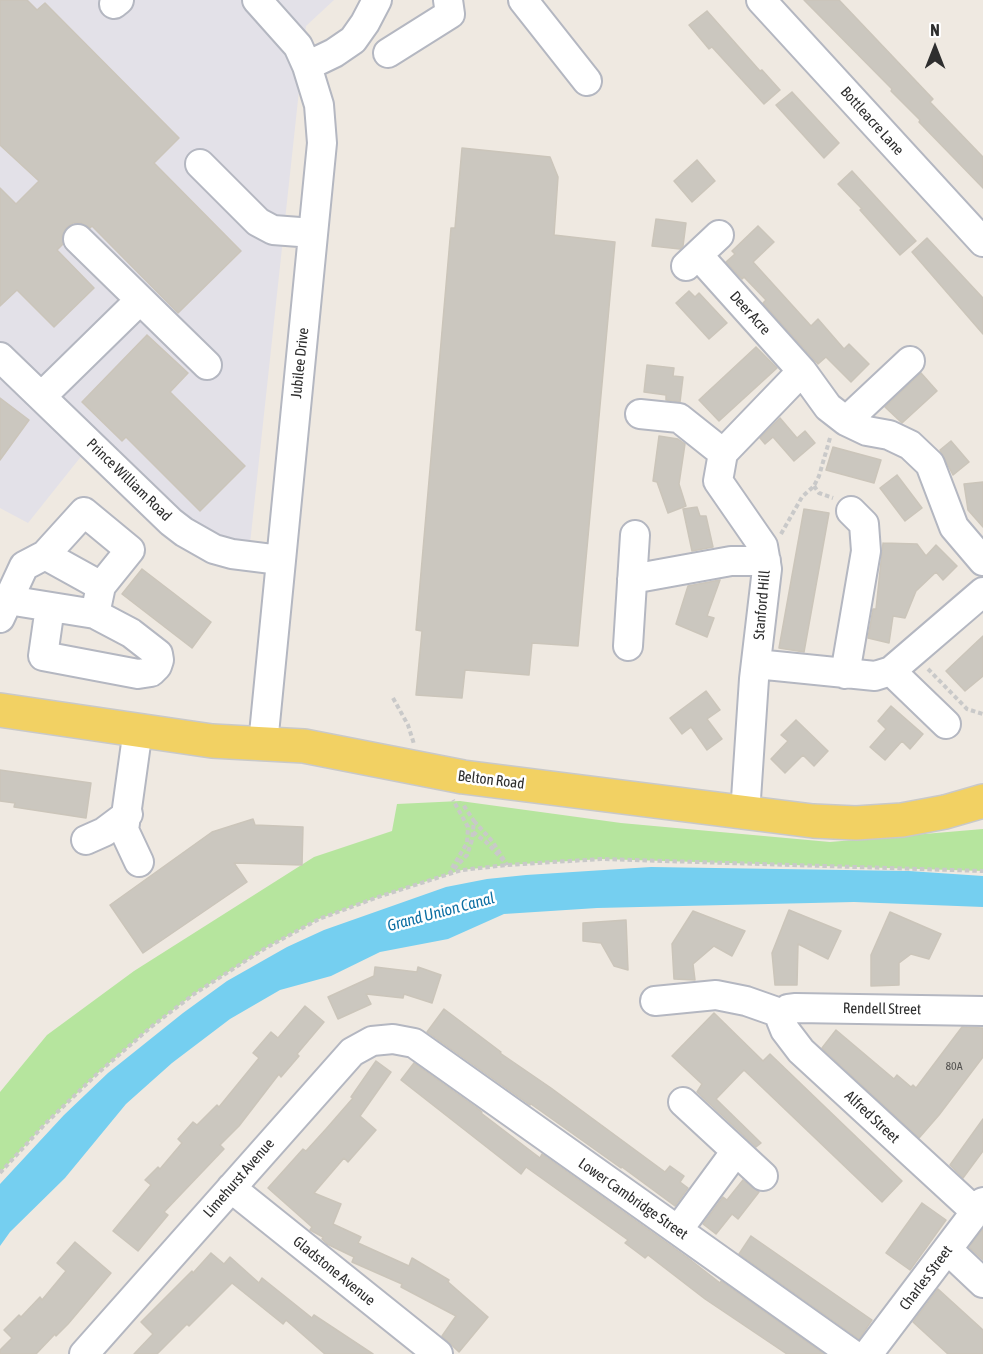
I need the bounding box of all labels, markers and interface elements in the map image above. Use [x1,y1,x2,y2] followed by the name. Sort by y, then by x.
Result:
[905,18,965,78] north arrow
[930,21,940,39] text: N
[837,83,907,159] street label: Bottleacre Lane
[726,287,774,339] street label: Deer Acre
[287,327,313,399] street label: Jubilee Drive
[83,435,175,525] street label: Prince William Road
[750,569,774,641] street label: Stanford Hill
[457,767,525,793] street label: Belton Road
[385,888,497,936] water label: Grand Union Canal
[843,999,921,1019] street label: Rendell Street
[945,1059,963,1073] house number: 80A
[841,1087,903,1147] street label: Alfred Street
[200,1135,278,1221] street label: Limehurst Avenue
[575,1155,691,1243] street label: Lower Cambridge Street
[289,1232,379,1310] street label: Gladstone Avenue
[896,1242,956,1314] street label: Charles Street

